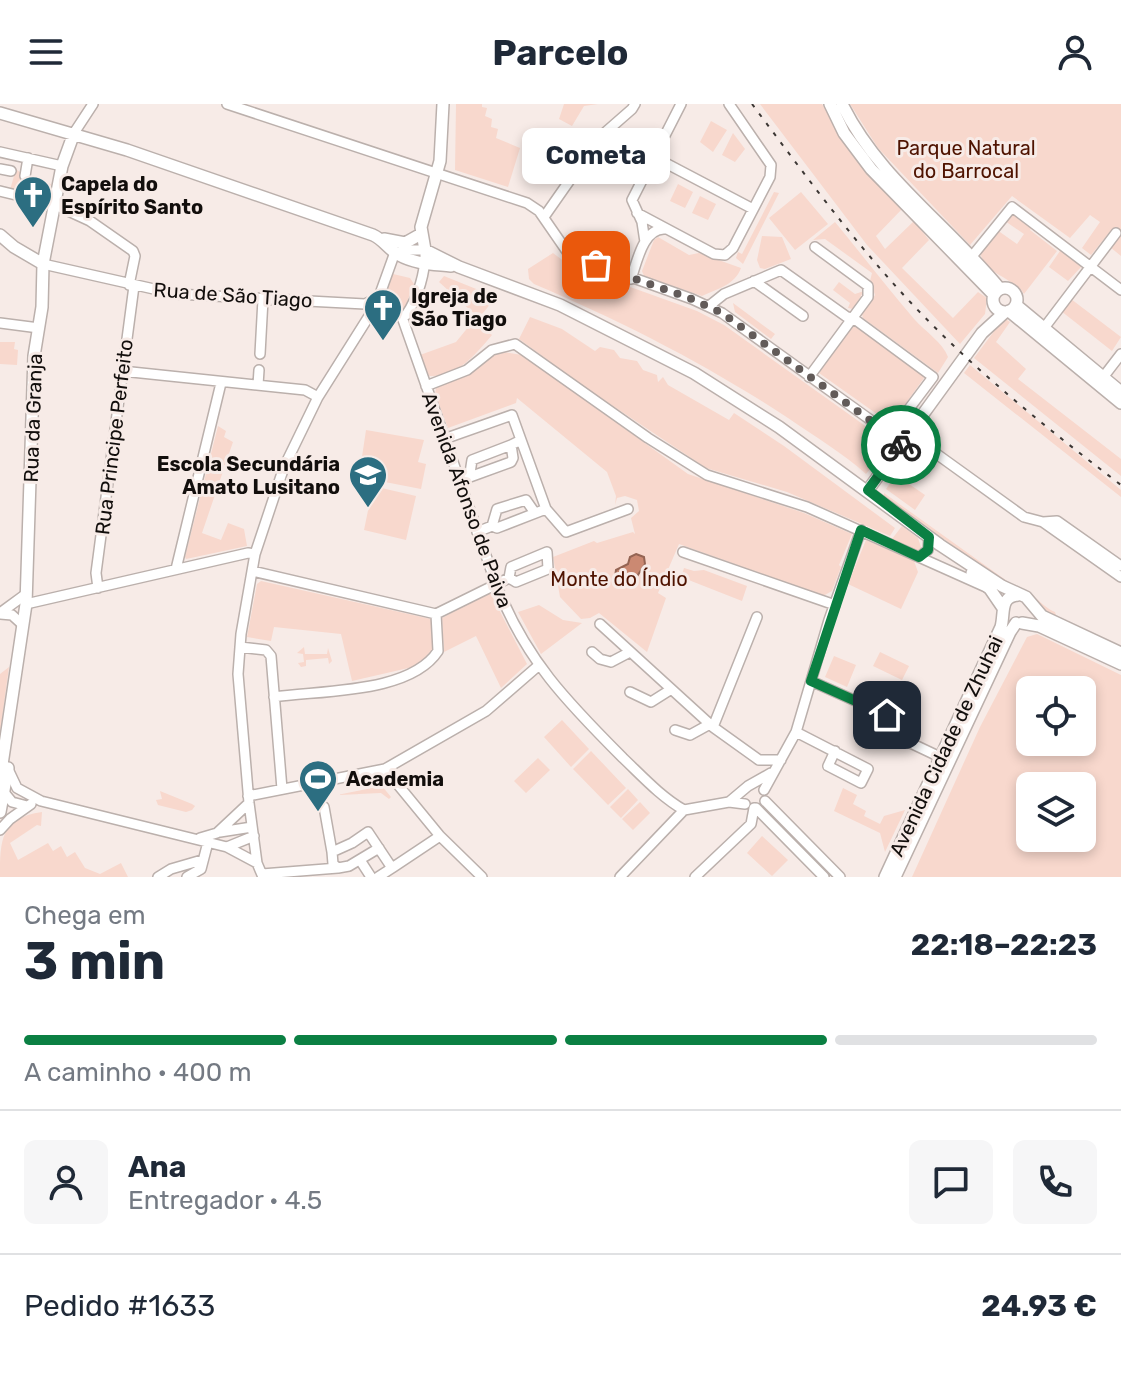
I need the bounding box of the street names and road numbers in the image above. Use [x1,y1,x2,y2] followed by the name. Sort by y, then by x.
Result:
[153,277,313,313] street label: Rua de São Tiago
[90,338,138,536] street label: Rua Principe Perfeito
[19,353,47,483] street label: Rua da Granja
[417,389,517,611] street label: Avenida Afonso de Paiva
[884,632,1008,860] street label: Avenida Cidade de Zhuhai

